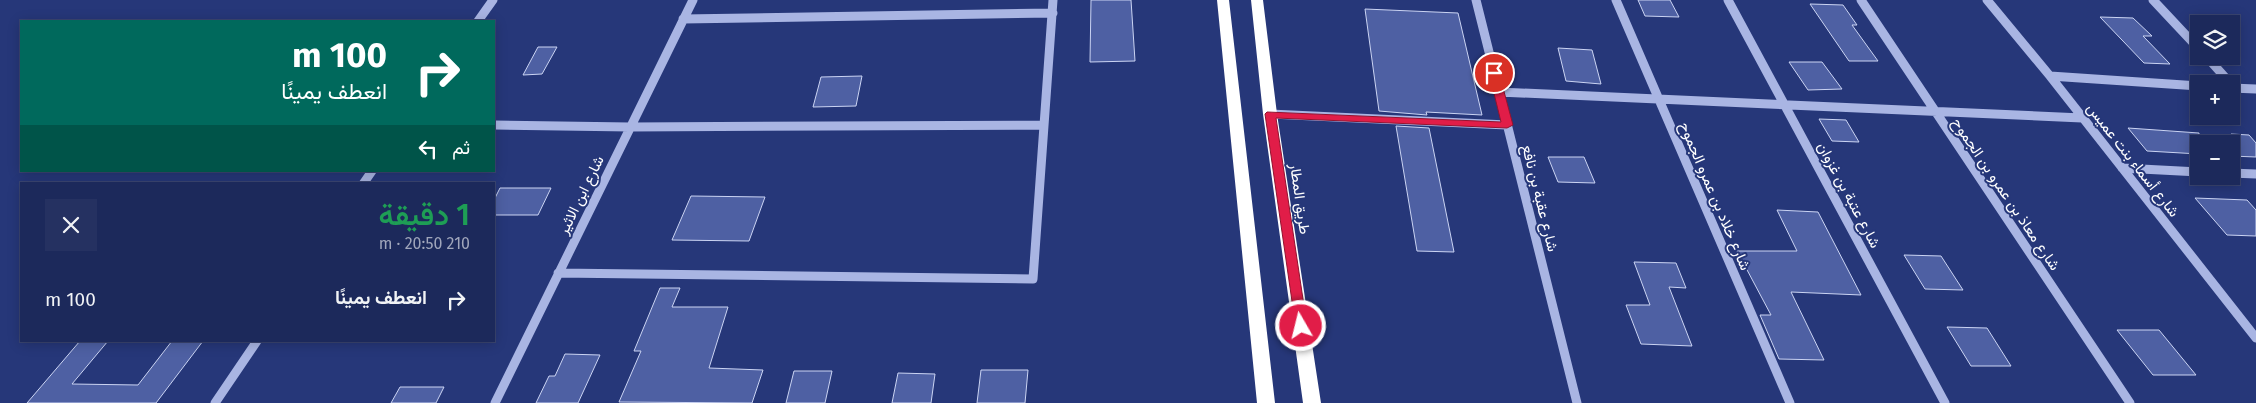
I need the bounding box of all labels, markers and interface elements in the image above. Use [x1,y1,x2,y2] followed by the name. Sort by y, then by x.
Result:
[2190,15,2240,185] map controls
[2190,15,2240,65] button: layers
[292,34,387,76] text: 100 m
[405,40,470,105] icon: right
[1473,52,1515,94] pin
[1480,59,1508,87] icon: arrive
[2190,75,2240,125] button: +
[281,78,387,105] text: انعطف يمينًا
[2081,99,2183,222] street label: شارع أسماء بنت عميس
[1946,114,2064,275] street label: شارع معاذ بن عمرو بن الجموح
[1674,119,1755,274] street label: شارع خلاد بن عمرو الجموح
[414,135,442,163] icon: left
[2190,135,2240,185] button: −
[452,136,470,159] text: ثم
[1812,139,1885,252] street label: شارع عتبة بن غزوان
[1516,143,1562,254] street label: شارع عقبة بن نافع
[554,153,610,239] street label: شارع ابن الاثير
[1285,161,1314,236] street label: طريق المطار
[379,197,470,233] text: 1 دقيقة
[45,199,97,251] button: close
[379,234,470,253] text: 210 m · 20:50
[335,286,427,309] text: انعطف يمينًا
[442,286,470,314] icon: right
[45,288,96,311] text: 100 m
[1274,299,1326,351] position arrow

